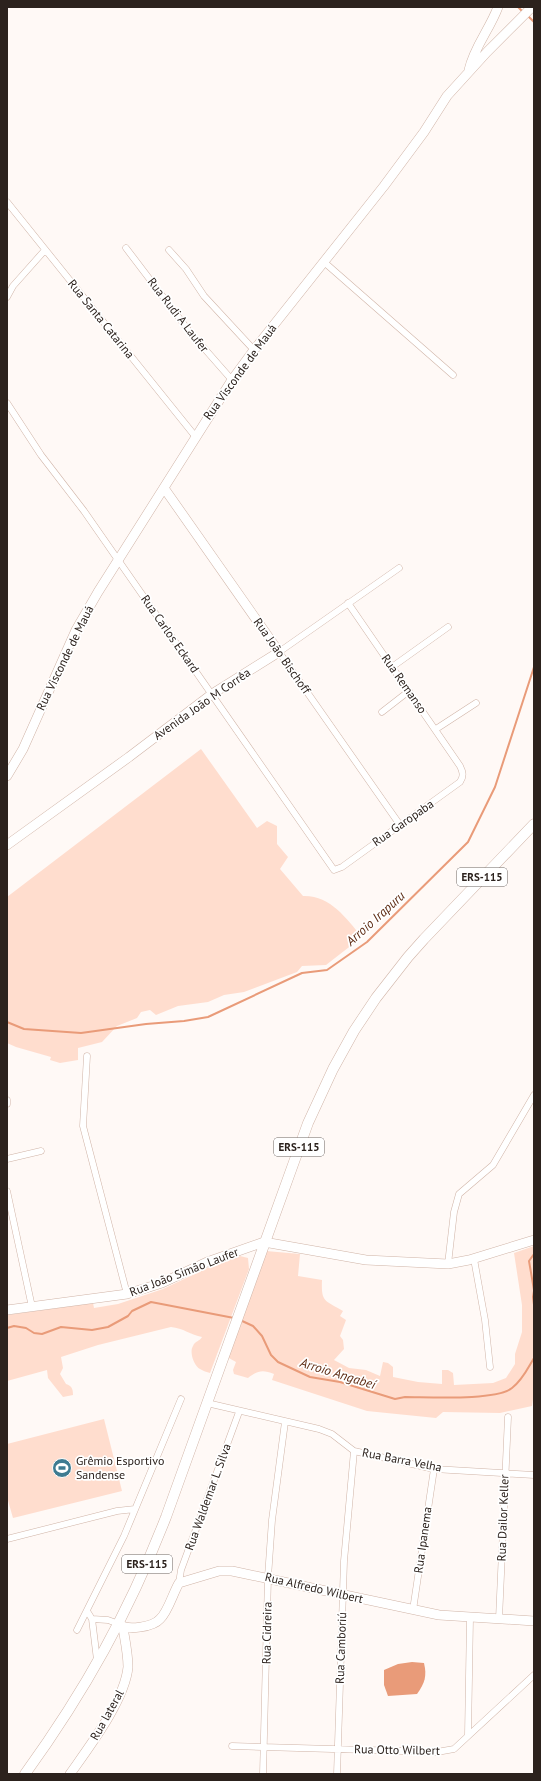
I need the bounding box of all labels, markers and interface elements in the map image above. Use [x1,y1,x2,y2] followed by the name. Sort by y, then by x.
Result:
[145,274,212,355] street label: Rua Rudi A Laufer
[65,276,138,361] street label: Rua Santa Catarina
[200,321,279,423] street label: Rua Visconde de Mauá
[138,592,203,676] street label: Rua Carlos Eckard
[33,603,96,713] street label: Rua Visconde de Mauá
[251,615,315,698] street label: Rua João Bischoff
[378,651,430,716] street label: Rua Remanso
[150,664,253,743] street label: Avenida João M Corrêa
[369,796,436,849] street label: Rua Garopaba
[457,868,507,886] road number: ERS-115
[341,887,409,950] water label: Arroio Irapuru
[274,1138,324,1156] road number: ERS-115
[127,1244,240,1299] street label: Rua João Simão Laufer
[297,1354,379,1394] water label: Arroio Angabeí
[181,1441,234,1552] street label: Rua Waldemar L. Silva
[361,1444,443,1475] street label: Rua Barra Velha
[76,1453,164,1482] place label: Grêmio Esportivo Sandense
[51,1457,73,1479] sports icon: Grêmio Esportivo Sandense
[493,1474,512,1562] street label: Rua Dailor Keller
[410,1506,435,1574] street label: Rua Ipanema
[122,1555,172,1573] road number: ERS-115
[264,1569,365,1606] street label: Rua Alfredo Wilbert
[258,1602,275,1664] street label: Rua Cidreira
[332,1612,349,1684] street label: Rua Camboriú
[87,1686,127,1743] street label: Rua lateral
[354,1741,440,1758] street label: Rua Otto Wilbert

